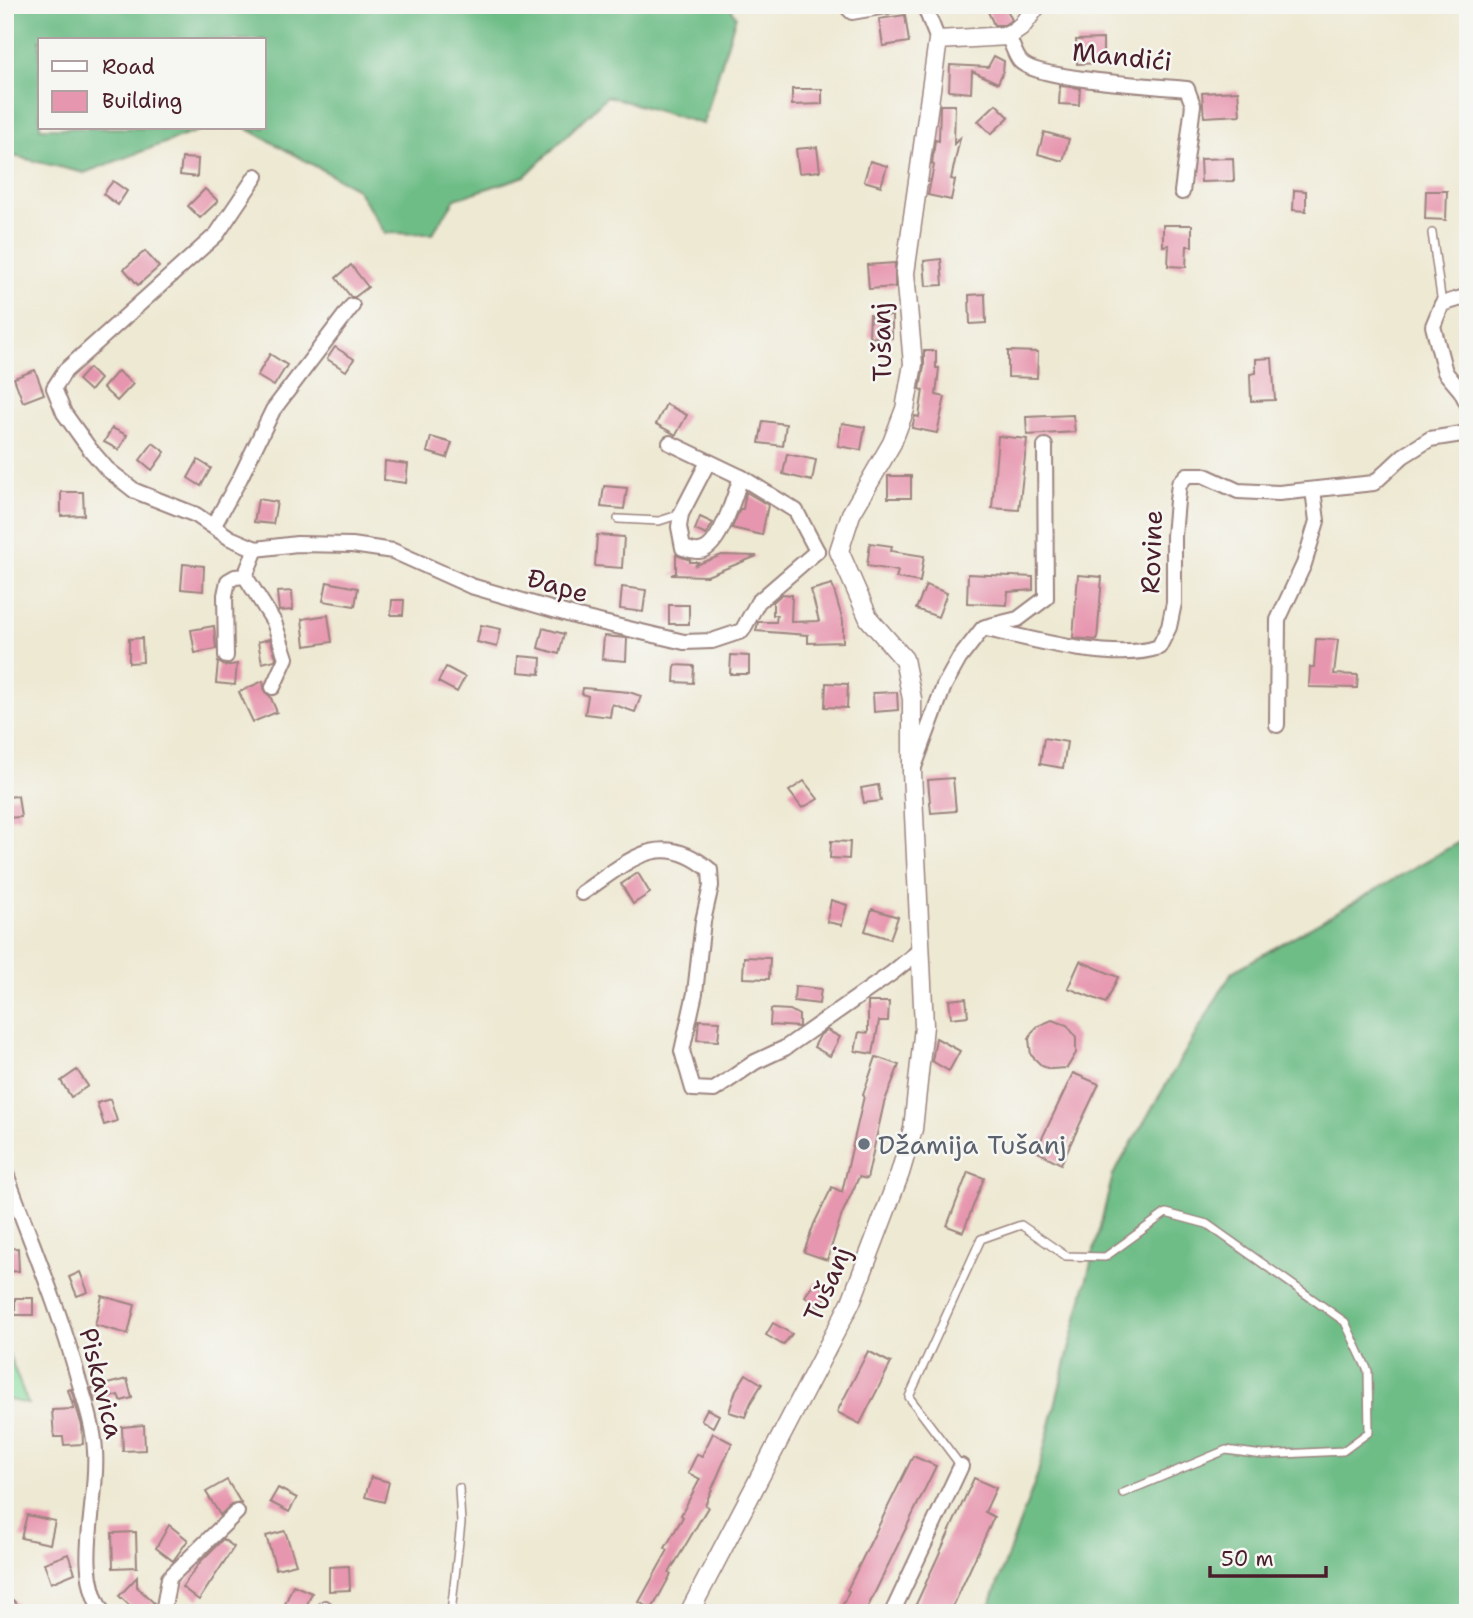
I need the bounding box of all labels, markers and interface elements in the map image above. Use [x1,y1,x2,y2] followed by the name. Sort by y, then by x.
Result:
[1070,33,1174,79] street label: Mandići
[38,38,266,130] legend
[102,53,155,81] text: Road
[102,87,182,115] text: Building
[863,302,899,382] street label: Tušanj
[1132,509,1170,595] street label: Rovine
[523,560,593,610] street label: Đape
[878,1127,1066,1162] place label: Džamija Tušanj
[856,1136,872,1152] marker: Džamija Tušanj
[795,1241,859,1327] street label: Tušanj
[71,1324,133,1442] street label: Piskavica
[1210,1534,1326,1578] scale bar
[1221,1545,1274,1573] text: 50 m

